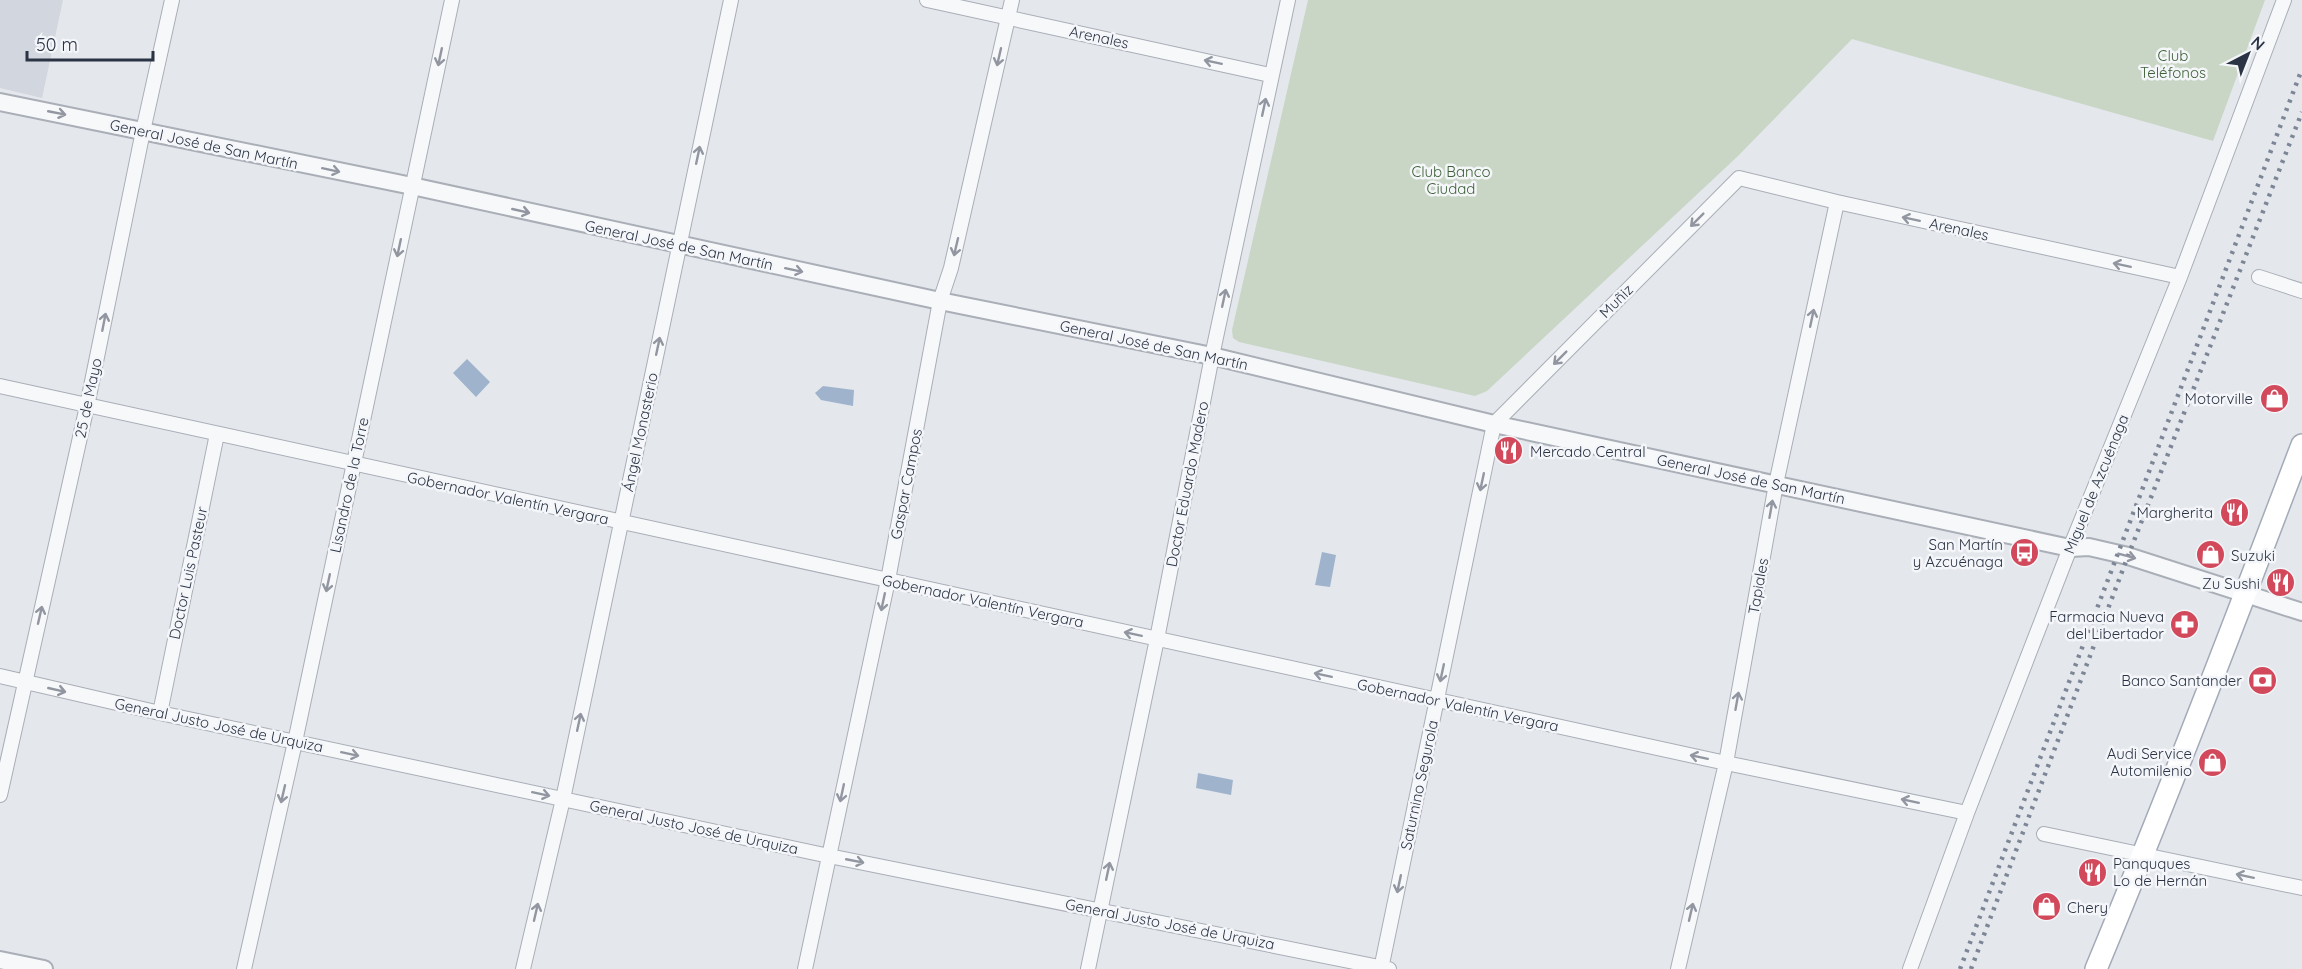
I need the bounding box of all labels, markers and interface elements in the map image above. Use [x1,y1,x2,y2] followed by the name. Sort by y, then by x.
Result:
[1068,21,1130,53] street label: Arenales
[27,24,153,62] scale bar
[2218,24,2278,84] north arrow
[2247,31,2269,54] text: N
[36,33,78,56] text: 50 m
[2140,46,2206,82] park label: Club Teléfonos
[993,47,1005,66] one-way arrow
[433,48,445,67] one-way arrow
[1204,56,1223,68] one-way arrow
[1258,98,1270,117] one-way arrow
[47,108,67,119] one-way arrow
[108,115,300,173] street label: General José de San Martín
[693,146,704,165] one-way arrow
[1411,162,1491,198] park label: Club Banco Ciudad
[320,165,340,176] one-way arrow
[511,205,530,217] one-way arrow
[1690,212,1705,227] one-way arrow
[1902,212,1921,224] one-way arrow
[1928,213,1990,245] street label: Arenales
[583,216,775,274] street label: General José de San Martín
[950,237,961,256] one-way arrow
[393,238,404,257] one-way arrow
[2113,259,2133,270] one-way arrow
[784,265,803,276] one-way arrow
[1595,280,1637,322] street label: Muñiz
[1219,289,1230,309] one-way arrow
[1807,309,1818,328] one-way arrow
[99,313,110,332] one-way arrow
[1058,316,1250,374] street label: General José de San Martín
[653,337,664,356] one-way arrow
[1553,350,1568,365] one-way arrow
[70,356,106,440] street label: 25 de Mayo
[618,371,662,493] street label: Ángel Monasterio
[2258,382,2290,414] shop icon: Motorville
[2185,389,2253,408] place label: Motorville
[1162,400,1212,568] street label: Doctor Eduardo Madero
[2059,411,2133,557] street label: Miguel de Azcuénaga
[325,415,373,555] street label: Lisandro de la Torre
[886,427,926,541] street label: Gaspar Campos
[1493,435,1525,467] restaurant icon: Mercado Central
[1530,442,1646,461] place label: Mercado Central
[1655,450,1847,508] street label: General José de San Martín
[405,467,611,529] street label: Gobernador Valentín Vergara
[1476,471,1487,491] one-way arrow
[2218,496,2250,528] restaurant icon: Margherita
[1766,500,1777,519] one-way arrow
[2136,503,2213,522] place label: Margherita
[165,505,211,641] street label: Doctor Luis Pasteur
[1913,535,2003,571] place label: San Martín y Azcuénaga
[2008,537,2040,569] bus stop icon: San Martín y Azcuénaga
[2194,539,2226,571] shop icon: Suzuki
[2231,546,2275,565] place label: Suzuki
[2117,551,2136,563] one-way arrow
[1744,556,1772,616] street label: Tapiales
[2265,567,2297,599] restaurant icon: Zu Sushi
[880,570,1086,632] street label: Gobernador Valentín Vergara
[322,573,334,592] one-way arrow
[2202,574,2260,593] place label: Zu Sushi
[877,592,888,612] one-way arrow
[35,606,46,625] one-way arrow
[2049,607,2164,643] place label: Farmacia Nueva del Libertador
[2169,609,2201,641] pharmacy icon: Farmacia Nueva del Libertador
[1124,627,1143,639] one-way arrow
[1436,663,1448,682] one-way arrow
[2247,664,2279,696] bank icon: Banco Santander
[1314,669,1333,681] one-way arrow
[2121,671,2242,690] place label: Banco Santander
[1355,674,1561,736] street label: Gobernador Valentín Vergara
[47,684,66,696] one-way arrow
[1732,692,1743,711] one-way arrow
[113,694,325,756] street label: General Justo José de Urquiza
[574,713,585,732] one-way arrow
[1396,718,1442,852] street label: Saturnino Segurola
[2107,744,2192,780] place label: Audi Service Automilenio
[2197,746,2229,778] shop icon: Audi Service Automilenio
[340,748,359,760] one-way arrow
[1689,751,1709,762] one-way arrow
[836,783,847,802] one-way arrow
[277,784,288,803] one-way arrow
[531,789,550,801] one-way arrow
[1901,795,1920,806] one-way arrow
[588,796,800,858] street label: General Justo José de Urquiza
[2113,854,2207,890] place label: Panquques Lo de Hernán
[844,856,864,867] one-way arrow
[2076,856,2108,888] restaurant icon: Panquques Lo de Hernán
[1103,861,1115,880] one-way arrow
[2236,869,2255,881] one-way arrow
[1393,874,1404,893] one-way arrow
[2030,891,2062,923] shop icon: Chery
[1064,894,1276,954] street label: General Justo José de Urquiza
[2067,898,2108,917] place label: Chery
[531,903,543,922] one-way arrow
[1686,903,1698,922] one-way arrow

